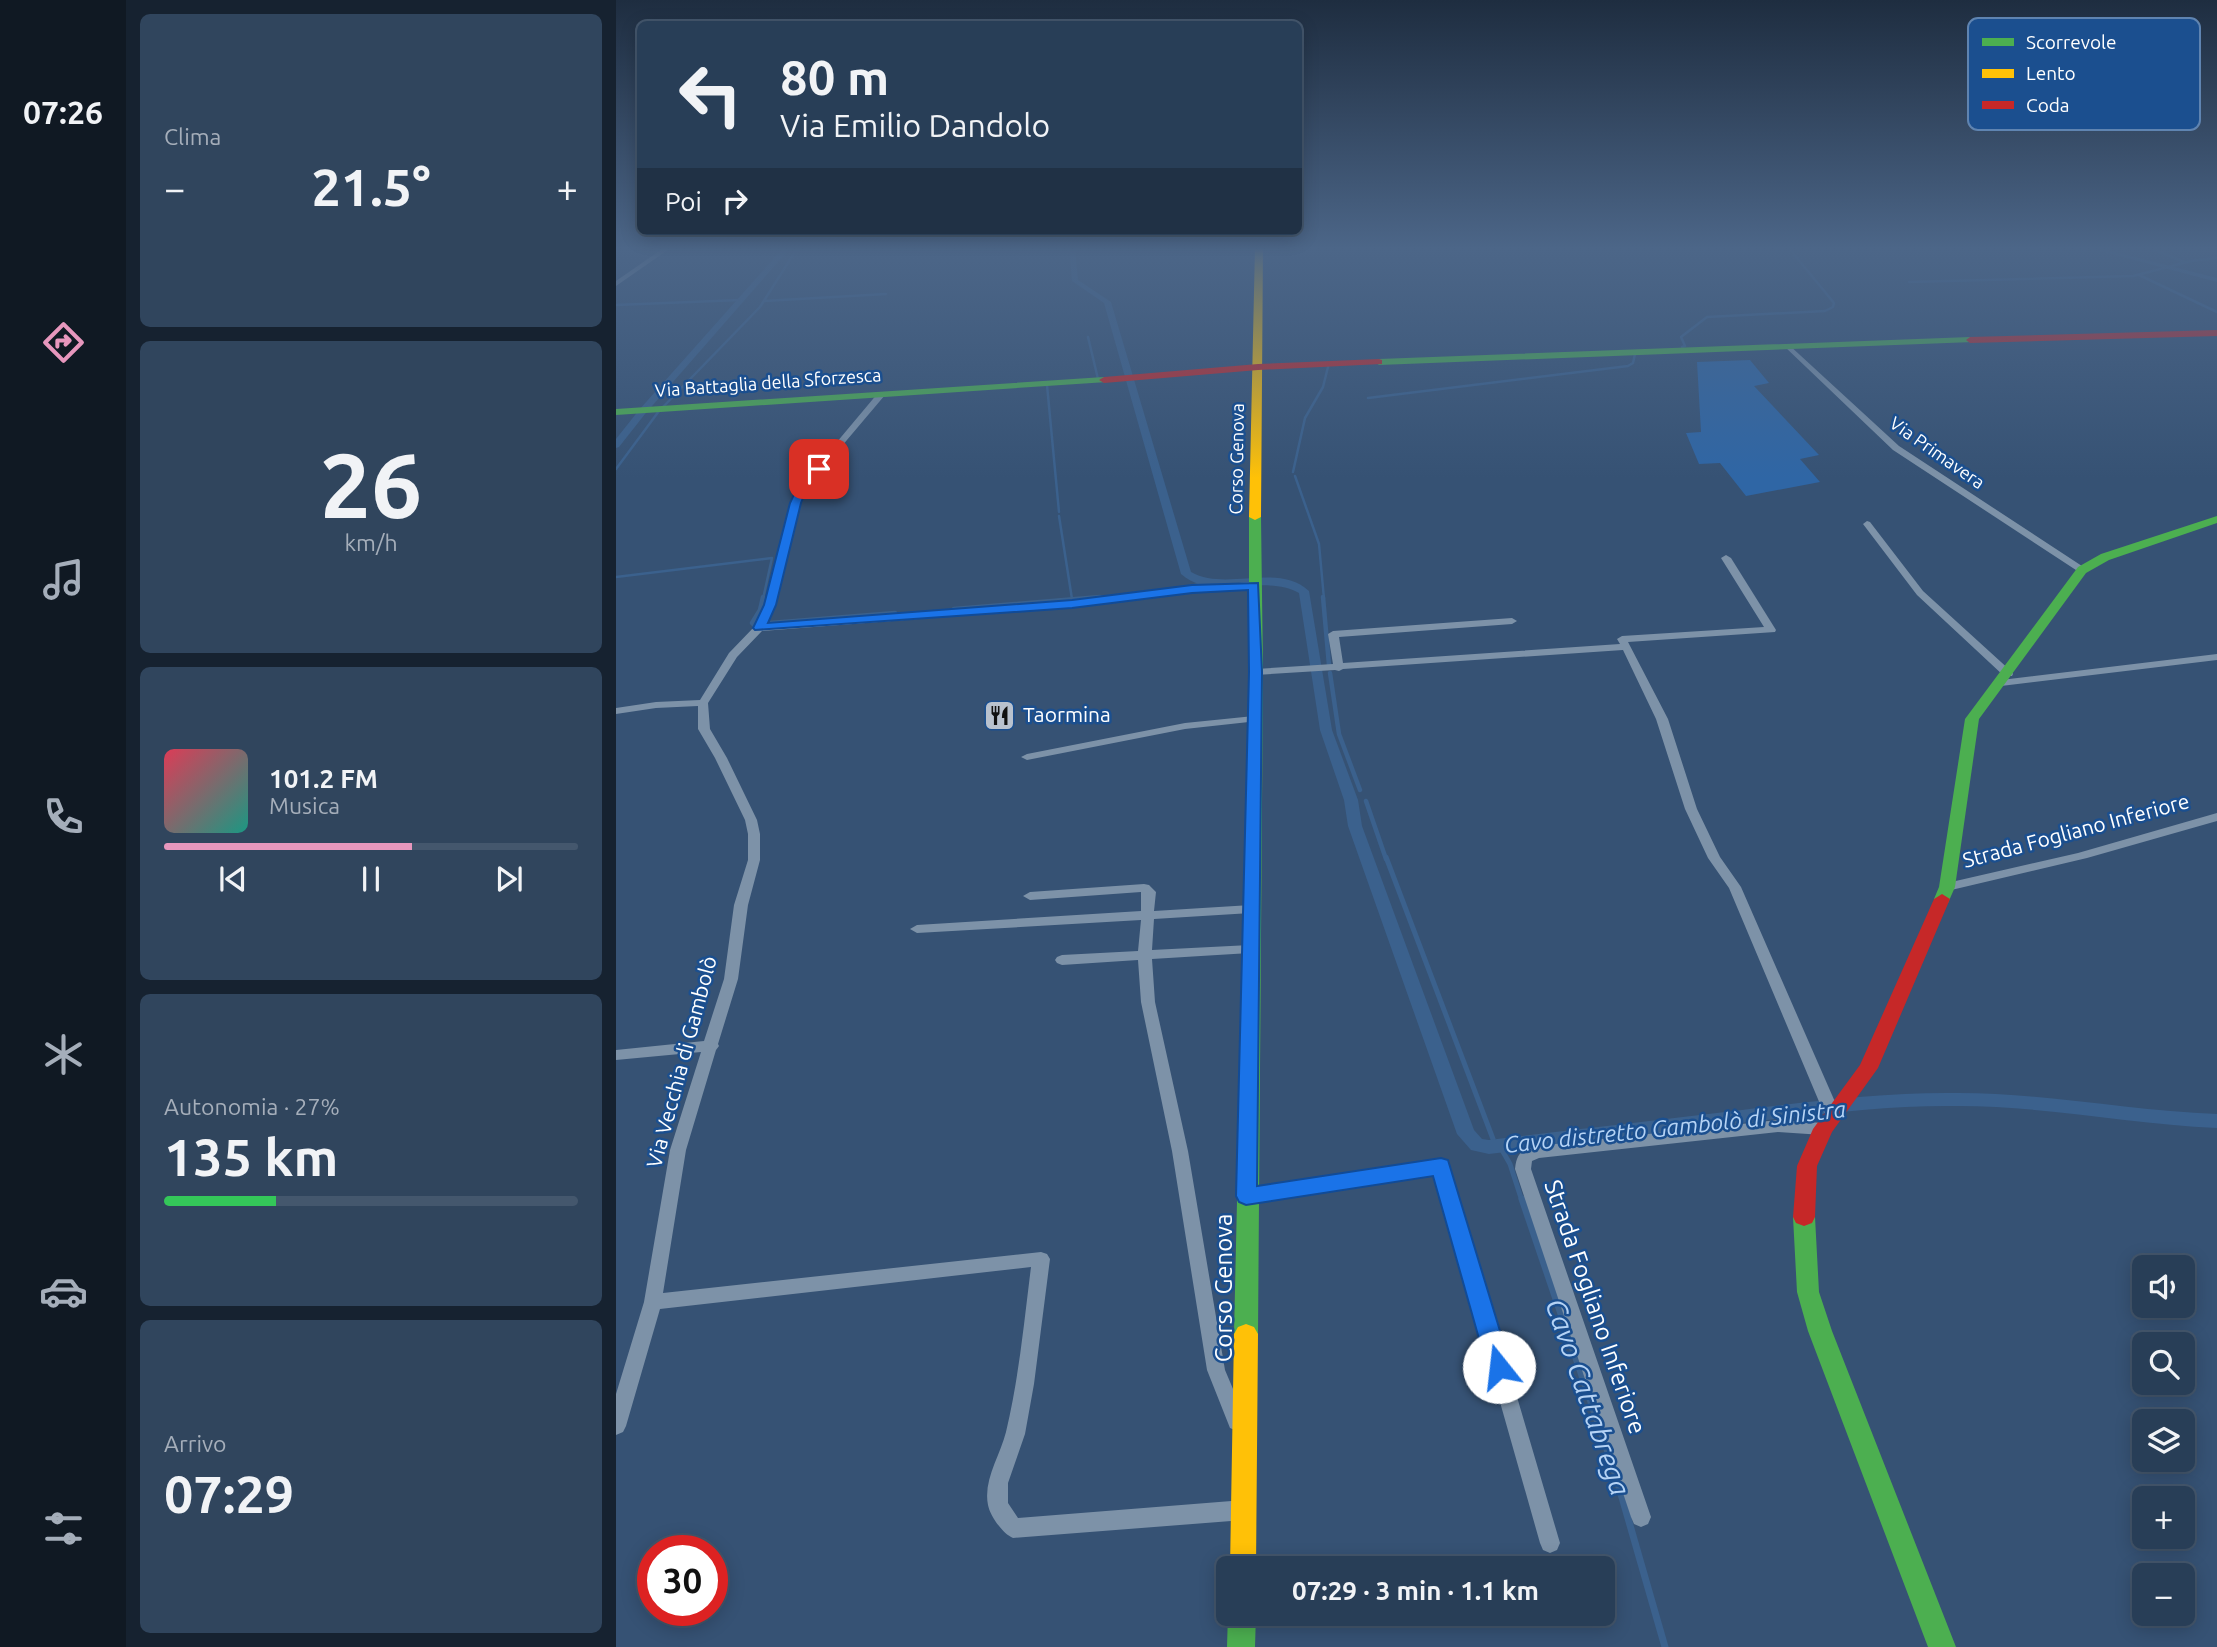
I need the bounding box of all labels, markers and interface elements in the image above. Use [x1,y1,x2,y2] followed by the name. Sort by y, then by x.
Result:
[1968,18,2200,130] legend
[2026,31,2117,53] text: Scorrevole
[665,49,756,140] icon: left
[780,49,889,104] text: 80 m
[2026,62,2076,84] text: Lento
[23,94,103,130] text: 07:26
[2026,94,2070,116] text: Coda
[780,107,1050,143] text: Via Emilio Dandolo
[164,124,221,149] text: Clima
[311,158,431,216] text: 21.5°
[164,167,185,209] text: −
[557,167,578,209] text: +
[716,182,754,220] icon: right
[665,187,702,216] text: Poi
[39,318,88,367] icon: directions
[654,364,882,400] street label: Via Battaglia della Sforzesca
[1225,403,1247,515] street label: Corso Genova
[1886,412,1989,492] street label: Via Primavera
[320,433,422,535] text: 26
[789,439,849,499] pin
[800,450,838,488] icon: arrive
[344,530,398,555] text: km/h
[39,555,88,604] icon: music
[983,698,1017,732] restaurant icon: Taormina
[1023,702,1111,726] place label: Taormina
[269,764,378,793] text: 101.2 FM
[1960,788,2192,872] street label: Strada Fogliano Inferiore
[39,792,88,841] icon: phone
[269,793,340,818] text: Musica
[214,860,252,898] icon: previous
[352,860,390,898] icon: pause
[490,860,528,898] icon: next
[641,953,721,1170] street label: Via Vecchia di Gambolò
[39,1030,88,1079] icon: climate
[164,1094,340,1119] text: Autonomia · 27%
[1503,1096,1847,1157] water label: Cavo distretto Gambolò di Sinistra
[164,1128,338,1186] text: 135 km
[1539,1176,1652,1437] street label: Strada Fogliano Inferiore
[1210,1214,1237,1362] street label: Corso Genova
[2132,1255,2195,1626] map controls
[2132,1255,2195,1318] button: sound
[39,1267,88,1316] icon: car
[1540,1294,1637,1499] water label: Cavo Cattabrega
[1462,1330,1536,1404] position arrow
[2132,1332,2195,1395] button: search
[2132,1409,2195,1472] button: layers
[164,1431,227,1456] text: Arrivo
[164,1465,294,1523] text: 07:29
[2132,1486,2195,1549] button: +
[39,1504,88,1553] icon: filters
[637,1535,728,1626] speed limit sign: 30
[2132,1563,2195,1626] button: −
[1292,1576,1539,1605] text: 07:29 · 3 min · 1.1 km

